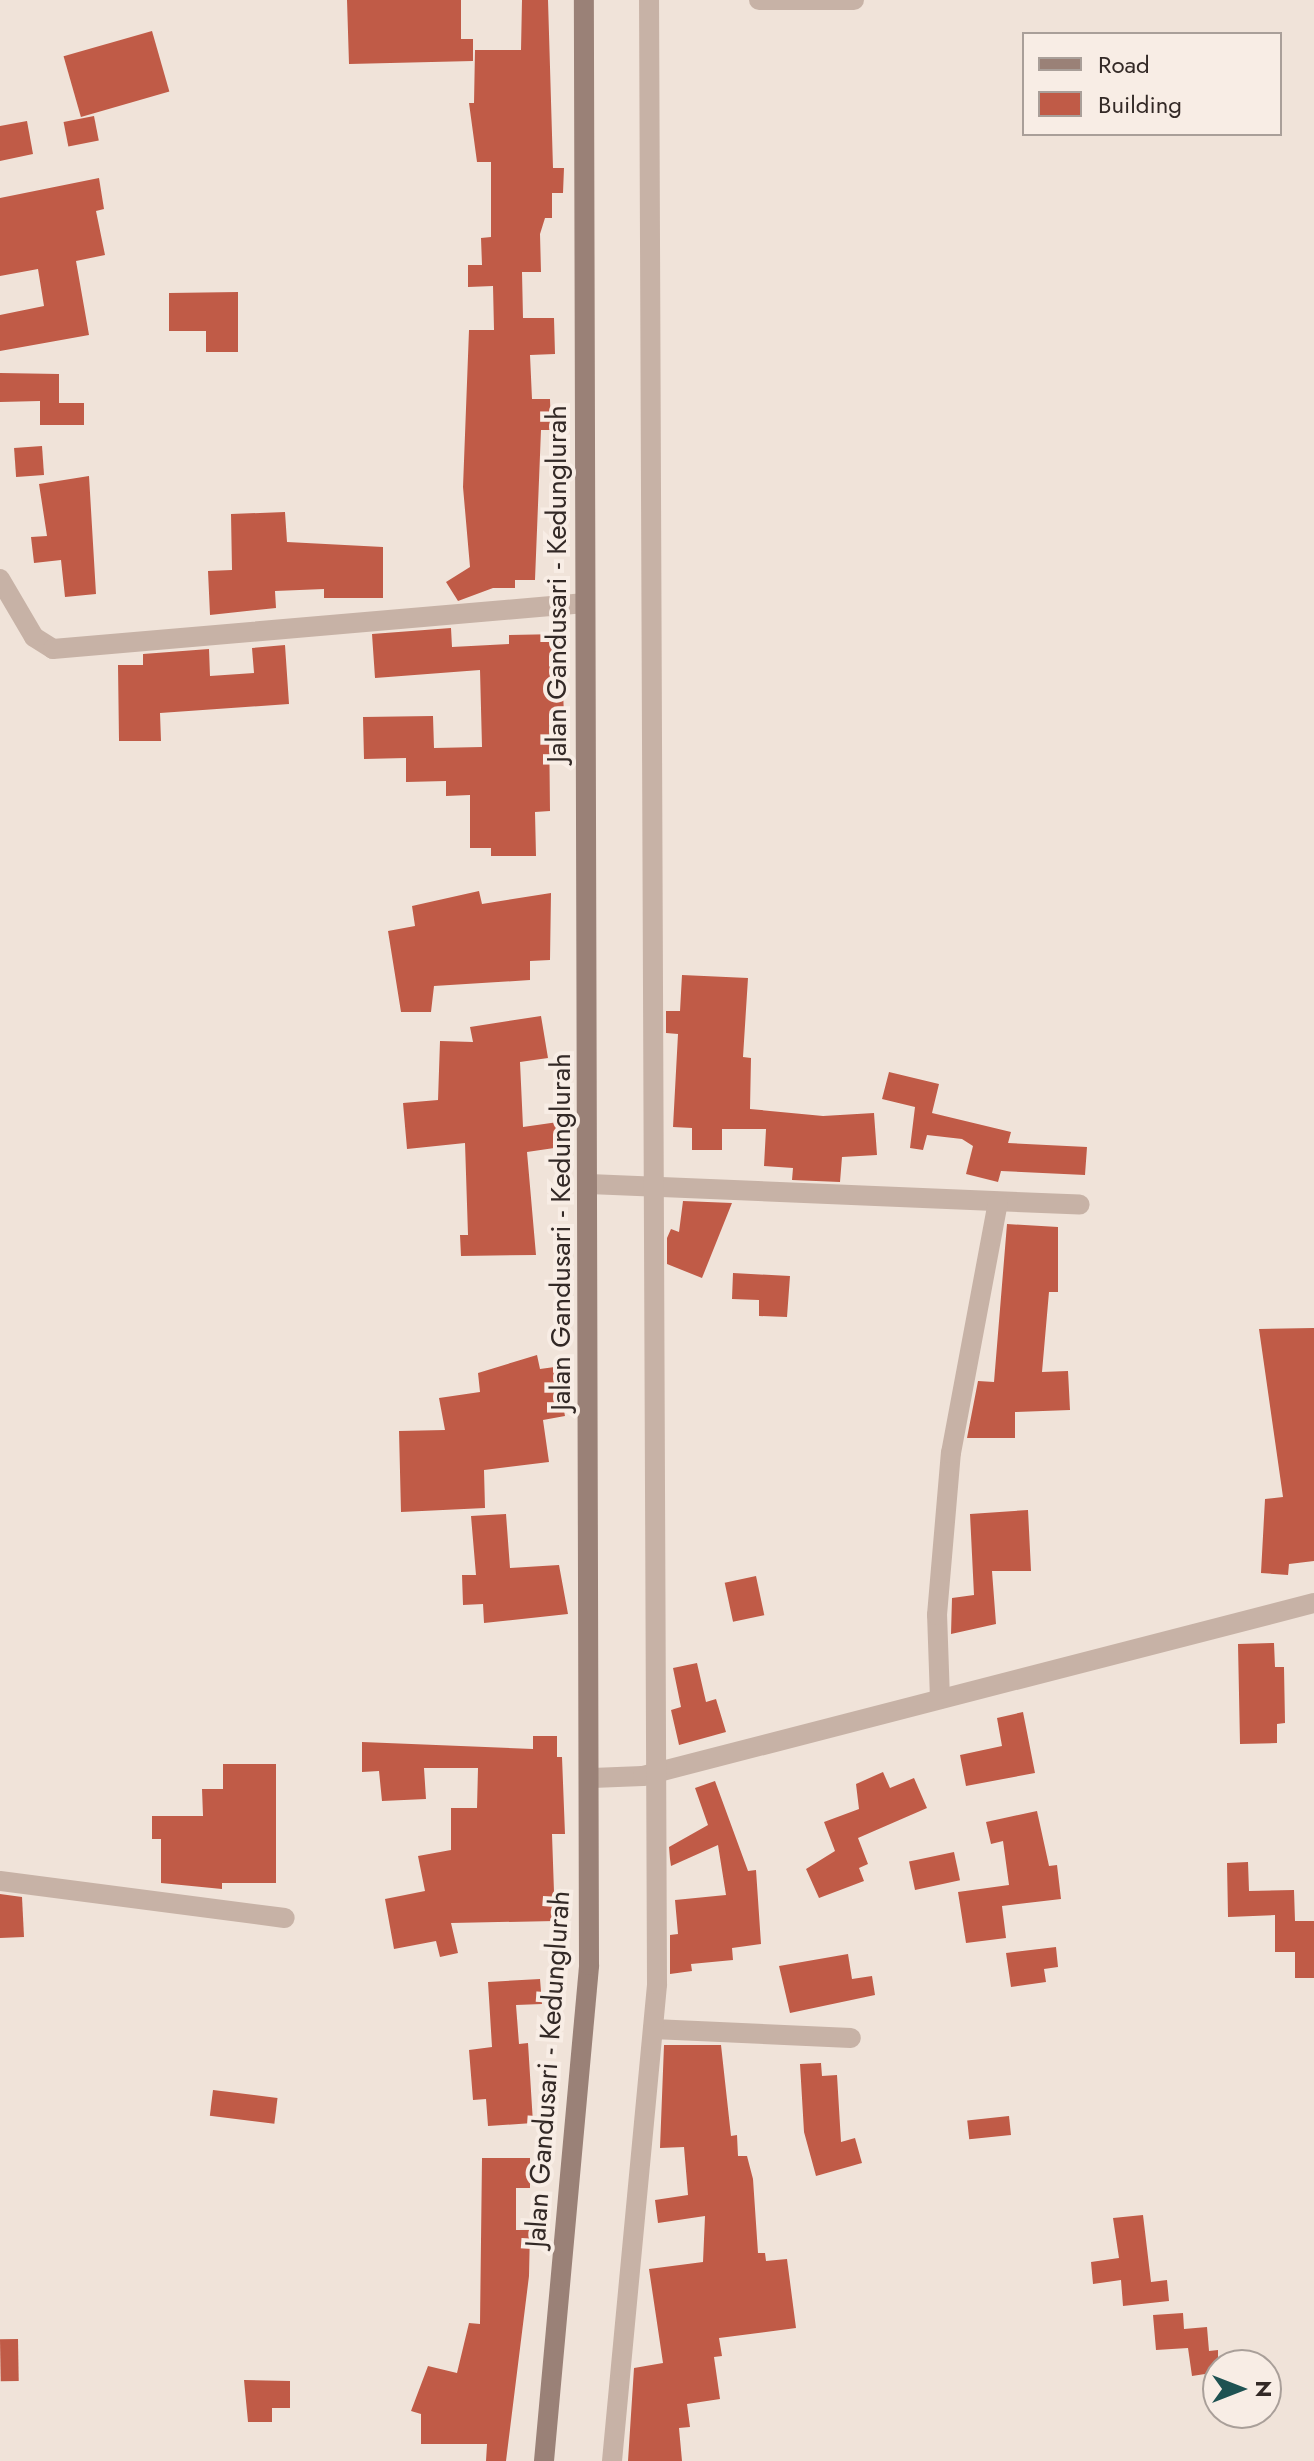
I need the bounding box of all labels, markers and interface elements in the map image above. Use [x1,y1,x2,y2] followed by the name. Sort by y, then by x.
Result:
[1022,32,1282,136] legend
[1098,47,1150,82] text: Road
[1098,87,1182,122] text: Building
[540,405,574,763] street label: Jalan Gandusari - Kedunglurah
[544,1053,578,1411] street label: Jalan Gandusari - Kedunglurah
[519,1889,577,2249] street label: Jalan Gandusari - Kedunglurah
[1202,2349,1282,2429] north arrow
[1248,2380,1280,2398] text: N

